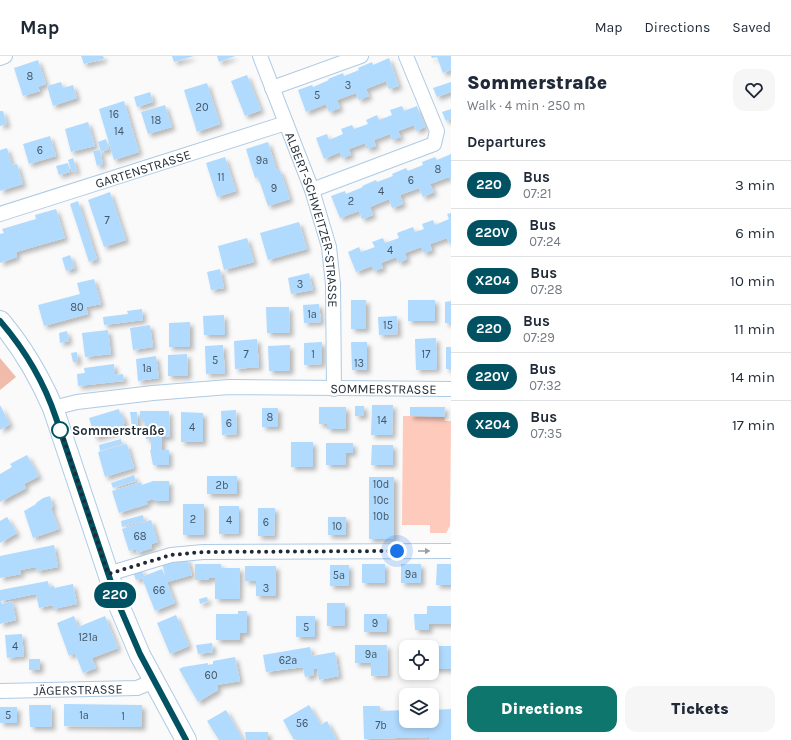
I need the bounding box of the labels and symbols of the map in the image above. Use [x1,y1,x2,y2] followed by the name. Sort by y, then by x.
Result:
[27,70,34,83] house number: 8
[345,79,351,92] house number: 3
[314,89,320,102] house number: 5
[196,101,208,114] house number: 20
[109,108,119,121] house number: 16
[151,114,161,127] house number: 18
[114,125,124,138] house number: 14
[282,130,340,308] street label: ALBERT-SCHWEITZER-STRASSE
[37,144,43,157] house number: 6
[93,147,193,191] street label: GARTENSTRASSE
[256,154,268,167] house number: 9a
[435,163,442,176] house number: 8
[217,171,225,184] house number: 11
[408,174,414,187] house number: 6
[271,182,277,195] house number: 9
[378,185,384,198] house number: 4
[348,195,354,208] house number: 2
[104,214,110,227] house number: 7
[387,244,393,257] house number: 4
[297,278,303,291] house number: 3
[70,301,84,314] house number: 80
[307,308,317,321] house number: 1a
[383,319,393,332] house number: 15
[243,348,249,361] house number: 7
[311,348,315,361] house number: 1
[422,348,430,361] house number: 17
[212,354,218,367] house number: 5
[354,357,364,370] house number: 13
[142,362,152,375] house number: 1a
[330,381,437,397] street label: SOMMERSTRASSE
[267,411,274,424] house number: 8
[377,414,387,427] house number: 14
[226,417,232,430] house number: 6
[51,421,69,439] marker: Sommerstraße
[189,421,195,434] house number: 4
[72,423,164,438] place label: Sommerstraße
[373,478,389,491] house number: 10d
[216,479,228,492] house number: 2b
[373,494,389,507] house number: 10c
[373,510,389,523] house number: 10b
[190,513,196,526] house number: 2
[226,514,232,527] house number: 4
[263,516,269,529] house number: 6
[332,520,342,533] house number: 10
[133,530,147,543] house number: 68
[387,541,407,561] your location
[418,548,431,554] one-way arrow
[405,568,417,581] house number: 9a
[333,569,345,582] house number: 5a
[92,582,138,608] line badge: 220
[263,582,269,595] house number: 3
[153,584,165,597] house number: 66
[372,617,378,630] house number: 9
[303,621,309,634] house number: 5
[78,631,98,644] house number: 121a
[12,640,18,653] house number: 4
[365,648,377,661] house number: 9a
[279,654,297,667] house number: 62a
[205,669,217,682] house number: 60
[33,681,123,698] street label: JÄGERSTRASSE
[5,709,11,722] house number: 5
[79,709,89,722] house number: 1a
[121,710,125,723] house number: 1
[296,717,308,730] house number: 56
[375,719,387,732] house number: 7b

